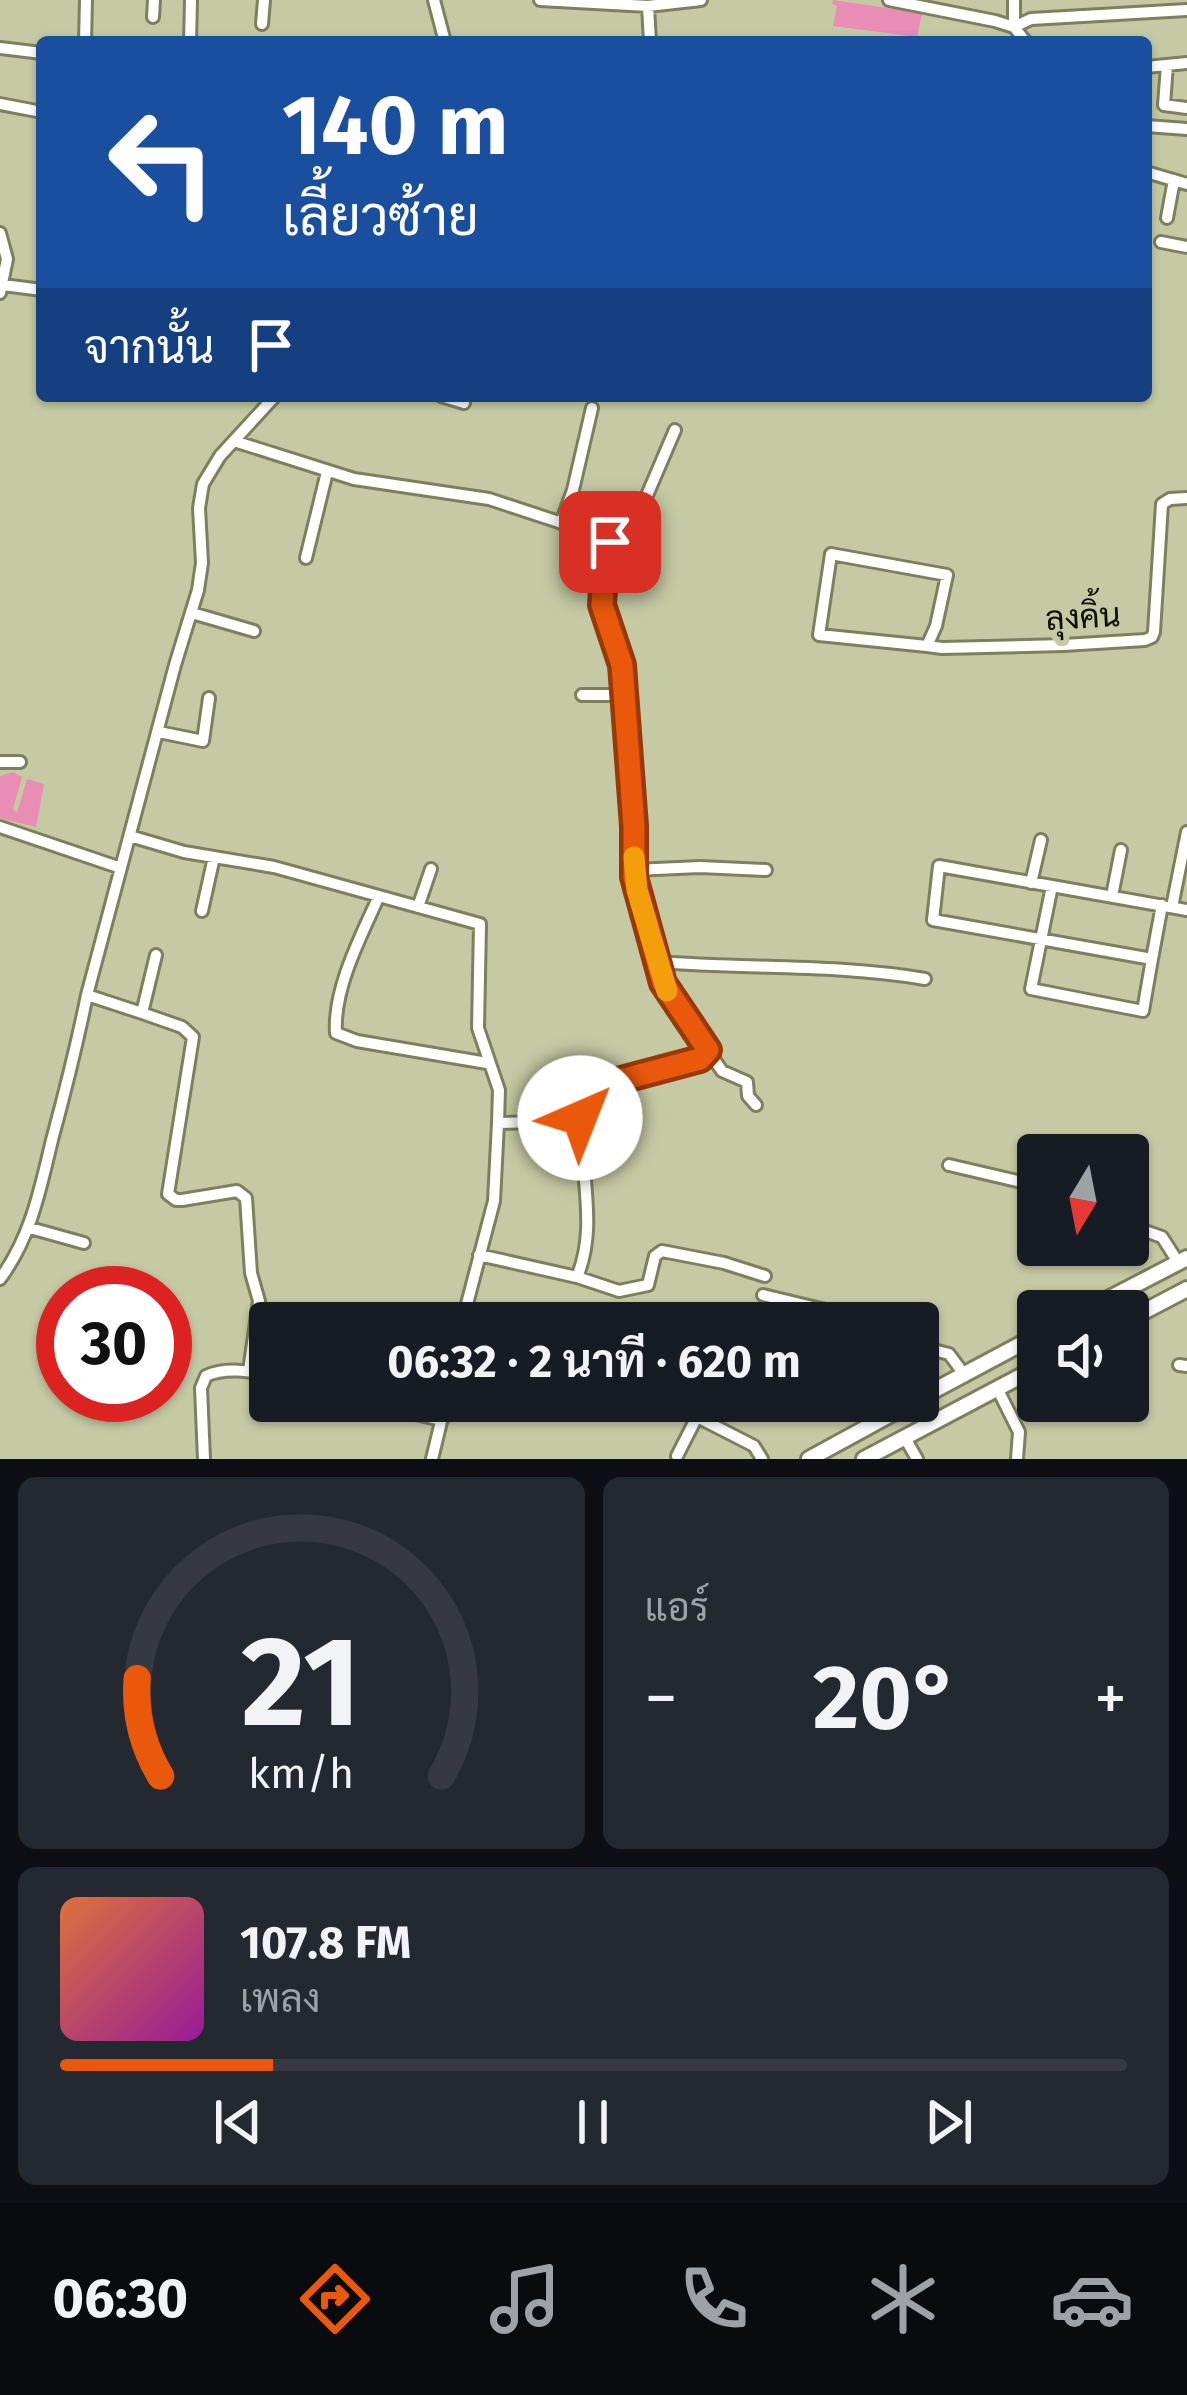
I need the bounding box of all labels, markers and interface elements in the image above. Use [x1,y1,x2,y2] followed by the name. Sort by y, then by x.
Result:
[282,75,508,176] text: 140 m
[84,84,240,240] icon: left
[282,185,479,249] text: เลี้ยวซ้าย
[238,312,304,378] icon: arrive
[84,321,214,375] text: จากนั้น
[559,491,661,593] pin
[577,509,643,575] icon: arrive
[1044,585,1122,641] street label: ลุงคิ้น
[517,1055,643,1181] position arrow
[1017,1134,1149,1266] north arrow
[1017,1134,1149,1422] map controls
[36,1266,192,1422] speed limit sign: 30
[1017,1290,1149,1422] button: sound
[387,1335,801,1389] text: 06:32 · 2 นาที · 620 m
[645,1585,709,1631] text: แอร์
[241,1608,361,1758] text: 21
[813,1644,959,1752] text: 20°
[645,1659,678,1738] text: −
[1094,1659,1127,1738] text: +
[248,1748,354,1799] text: km/h
[240,1916,411,1970] text: 107.8 FM
[240,1976,321,2022] text: เพลง
[205,2089,271,2155] icon: previous
[560,2089,626,2155] icon: pause
[916,2089,982,2155] icon: next
[293,2257,377,2341] icon: directions
[483,2257,567,2341] icon: music
[672,2257,756,2341] icon: phone
[861,2257,945,2341] icon: climate
[1050,2257,1134,2341] icon: car
[53,2267,188,2331] text: 06:30

